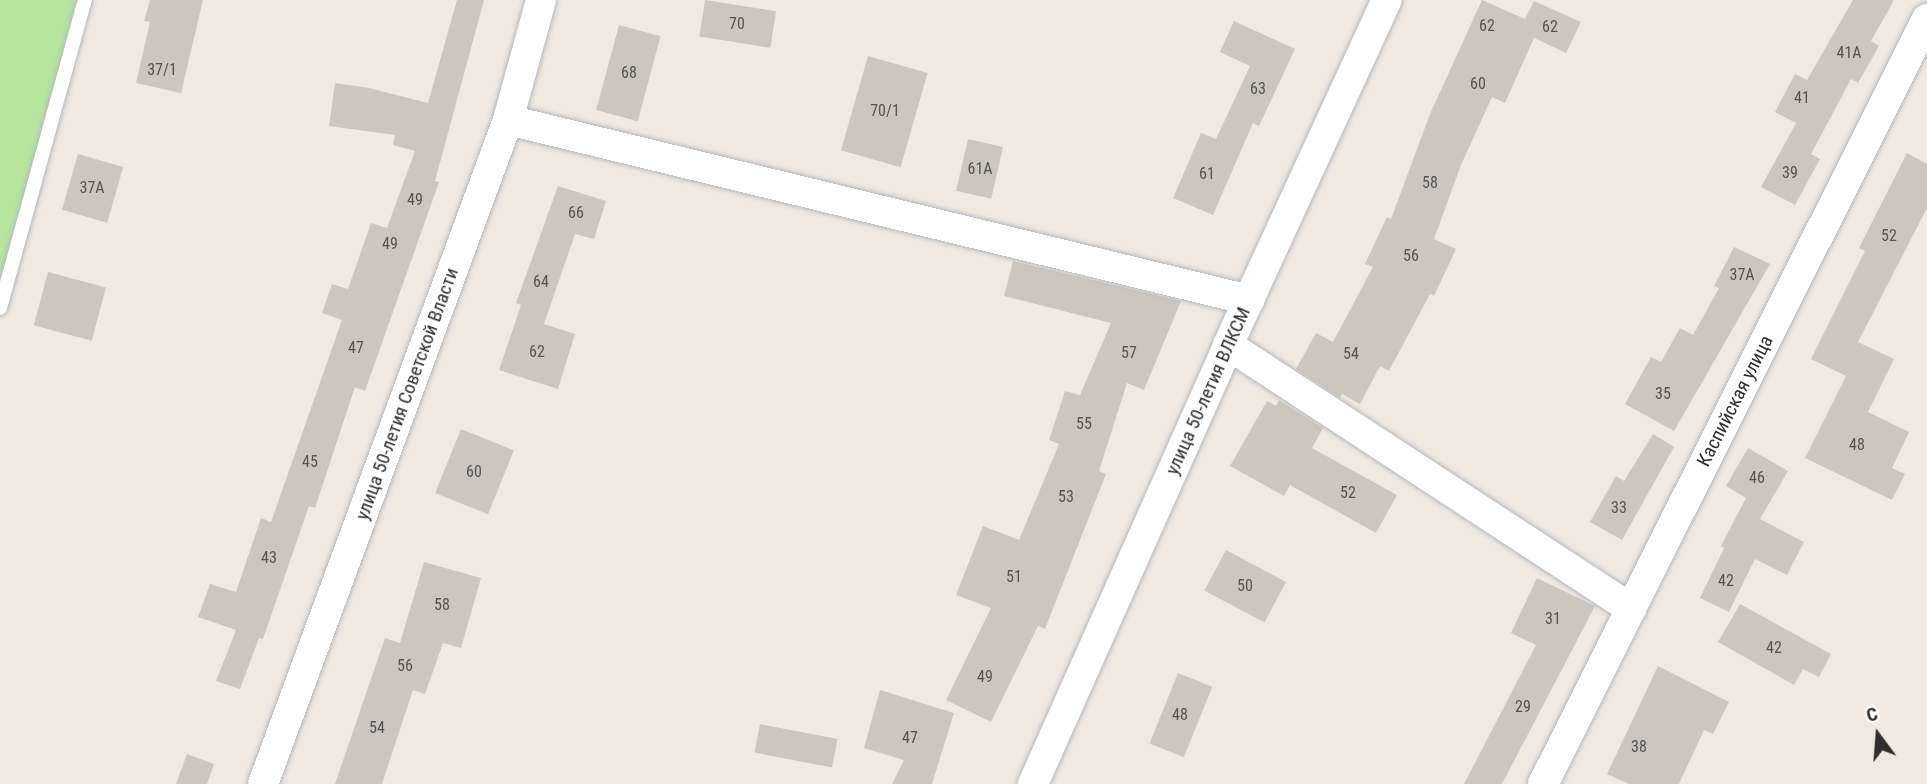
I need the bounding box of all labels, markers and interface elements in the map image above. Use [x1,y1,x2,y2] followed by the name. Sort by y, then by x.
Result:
[729,14,745,34] house number: 70
[1479,16,1495,36] house number: 62
[1542,17,1558,37] house number: 62
[1836,43,1862,63] house number: 41А
[147,60,177,80] house number: 37/1
[621,63,637,83] house number: 68
[1470,74,1486,94] house number: 60
[1250,79,1266,99] house number: 63
[1794,88,1810,108] house number: 41
[870,101,900,121] house number: 70/1
[967,159,993,179] house number: 61А
[1782,163,1798,183] house number: 39
[1199,164,1215,184] house number: 61
[1422,173,1438,193] house number: 58
[79,178,105,198] house number: 37А
[407,190,423,210] house number: 49
[568,203,584,223] house number: 66
[1881,226,1897,246] house number: 52
[382,234,398,254] house number: 49
[1403,246,1419,266] house number: 56
[351,265,463,523] street label: улица 50-летия Советской Власти
[1729,265,1755,285] house number: 37А
[533,272,549,292] house number: 64
[1161,304,1255,478] street label: улица 50-летия ВЛКСМ
[1692,332,1778,470] street label: Каспийская улица
[348,338,364,358] house number: 47
[529,342,545,362] house number: 62
[1121,343,1137,363] house number: 57
[1343,344,1359,364] house number: 54
[1655,384,1671,404] house number: 35
[1076,414,1092,434] house number: 55
[1849,435,1865,455] house number: 48
[302,452,318,472] house number: 45
[466,462,482,482] house number: 60
[1749,468,1765,488] house number: 46
[1340,483,1356,503] house number: 52
[1058,487,1074,507] house number: 53
[1611,498,1627,518] house number: 33
[261,548,277,568] house number: 43
[1006,567,1022,587] house number: 51
[1718,571,1734,591] house number: 42
[1237,576,1253,596] house number: 50
[434,595,450,615] house number: 58
[1545,609,1561,629] house number: 31
[1766,638,1782,658] house number: 42
[397,656,413,676] house number: 56
[977,667,993,687] house number: 49
[1515,697,1531,717] house number: 29
[1843,700,1913,770] north arrow
[1864,702,1880,727] text: С
[1172,705,1188,725] house number: 48
[369,718,385,738] house number: 54
[902,728,918,748] house number: 47
[1631,737,1647,757] house number: 38

